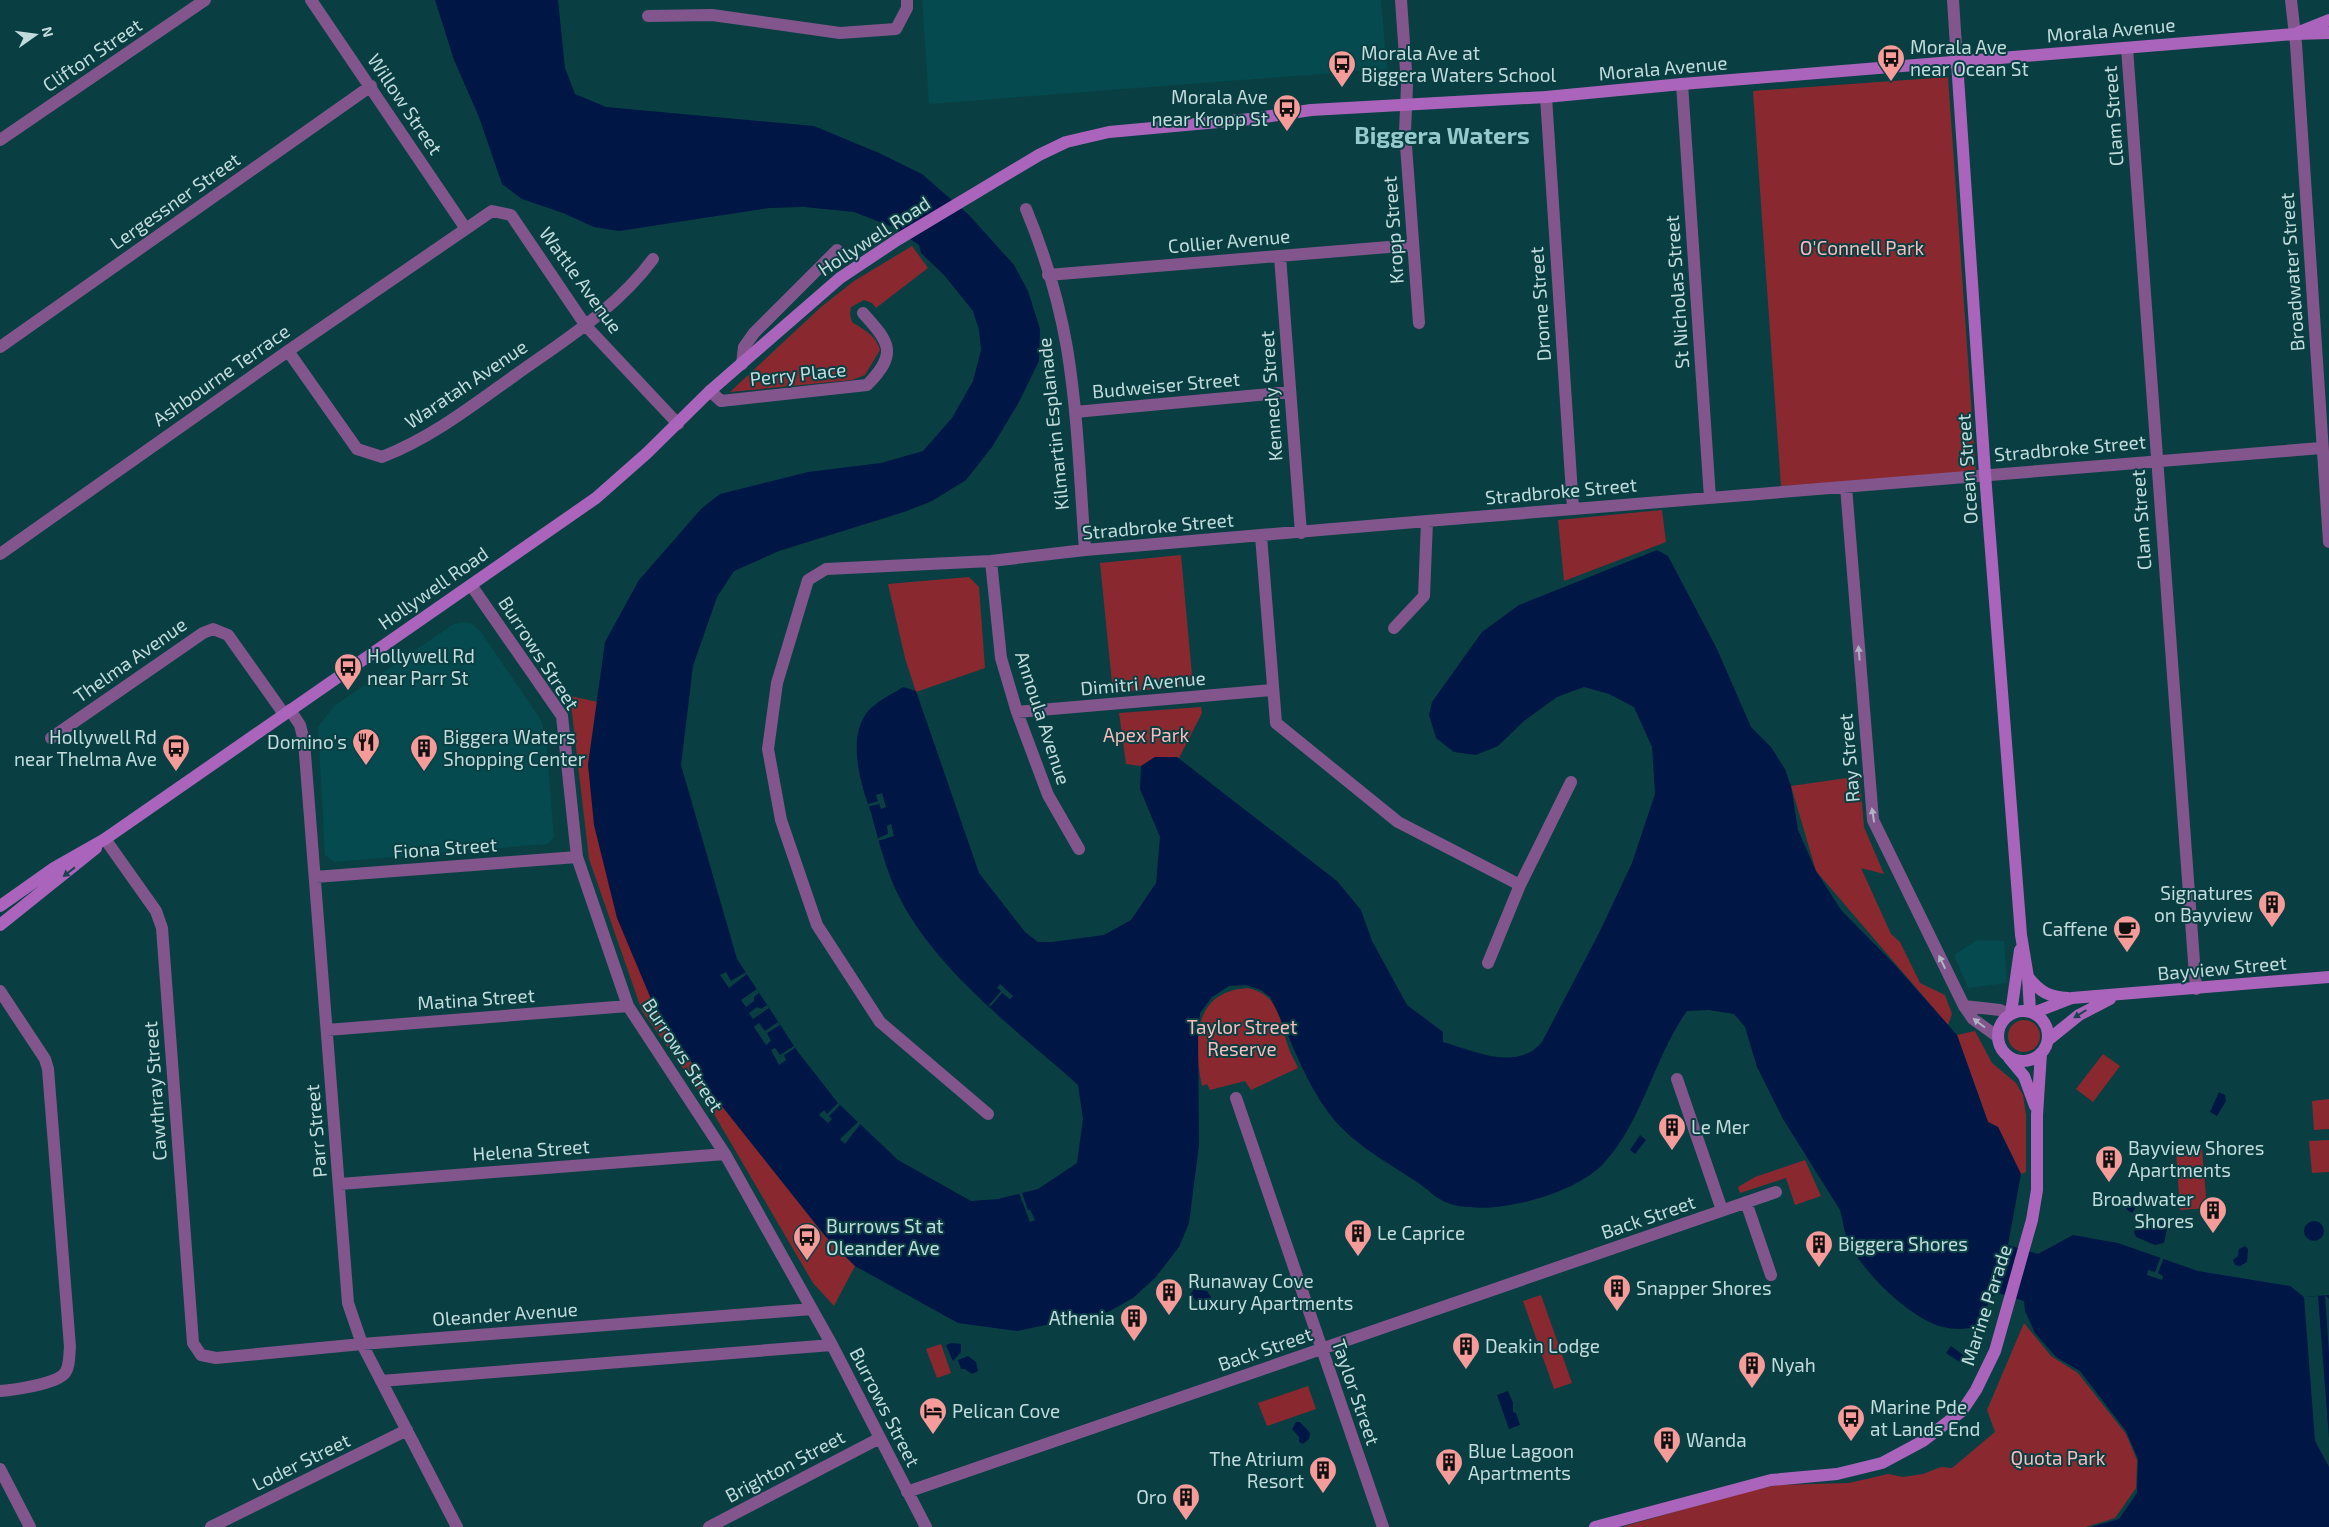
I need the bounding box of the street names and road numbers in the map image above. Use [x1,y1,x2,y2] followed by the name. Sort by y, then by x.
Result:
[2046,12,2176,47] street label: Morala Avenue
[38,13,146,96] street label: Clifton Street
[363,49,448,159] street label: Willow Street
[1598,50,1728,85] street label: Morala Avenue
[2098,65,2127,167] street label: Clam Street
[105,147,244,254] street label: Lergessner Street
[1377,175,1408,285] street label: Kropp Street
[813,191,934,280] street label: Hollywell Road
[2274,192,2309,352] street label: Broadwater Street
[1660,214,1693,370] street label: St Nicholas Street
[535,222,628,337] street label: Wattle Avenue
[1167,224,1291,257] street label: Collier Avenue
[1524,246,1555,362] street label: Drome Street
[148,319,294,430] street label: Ashbourne Terrace
[1254,330,1287,462] street label: Kennedy Street
[400,334,531,433] street label: Waratah Avenue
[1032,337,1073,512] street label: Kilmartin Esplanade
[748,357,847,390] street label: Perry Place
[1091,367,1241,402] street label: Budweiser Street
[1951,413,1982,525] street label: Ocean Street
[1993,429,2147,466] street label: Stradbroke Street
[2126,469,2155,571] street label: Clam Street
[1484,472,1638,509] street label: Stradbroke Street
[1081,507,1235,544] street label: Stradbroke Street
[373,541,492,634] street label: Hollywell Road
[494,592,585,714] street label: Burrows Street
[69,612,191,707] street label: Thelma Avenue
[1011,648,1076,788] street label: Annoula Avenue
[1079,666,1207,699] street label: Dimitri Avenue
[1833,713,1864,803] street label: Ray Street
[392,832,498,863] street label: Fiona Street
[2156,950,2287,985] street label: Bayview Street
[417,983,535,1014] street label: Matina Street
[638,994,729,1116] street label: Burrows Street
[138,1020,171,1162] street label: Cawthray Street
[300,1083,331,1179] street label: Parr Street
[472,1134,590,1165] street label: Helena Street
[1598,1190,1698,1243] street label: Back Street
[1955,1242,2016,1368] street label: Marine Parade
[431,1297,578,1330] street label: Oleander Avenue
[1215,1322,1315,1375] street label: Back Street
[1328,1336,1385,1448] street label: Taylor Street
[846,1343,925,1470] street label: Burrows Street
[721,1424,848,1507] street label: Brighton Street
[248,1428,353,1495] street label: Loder Street

